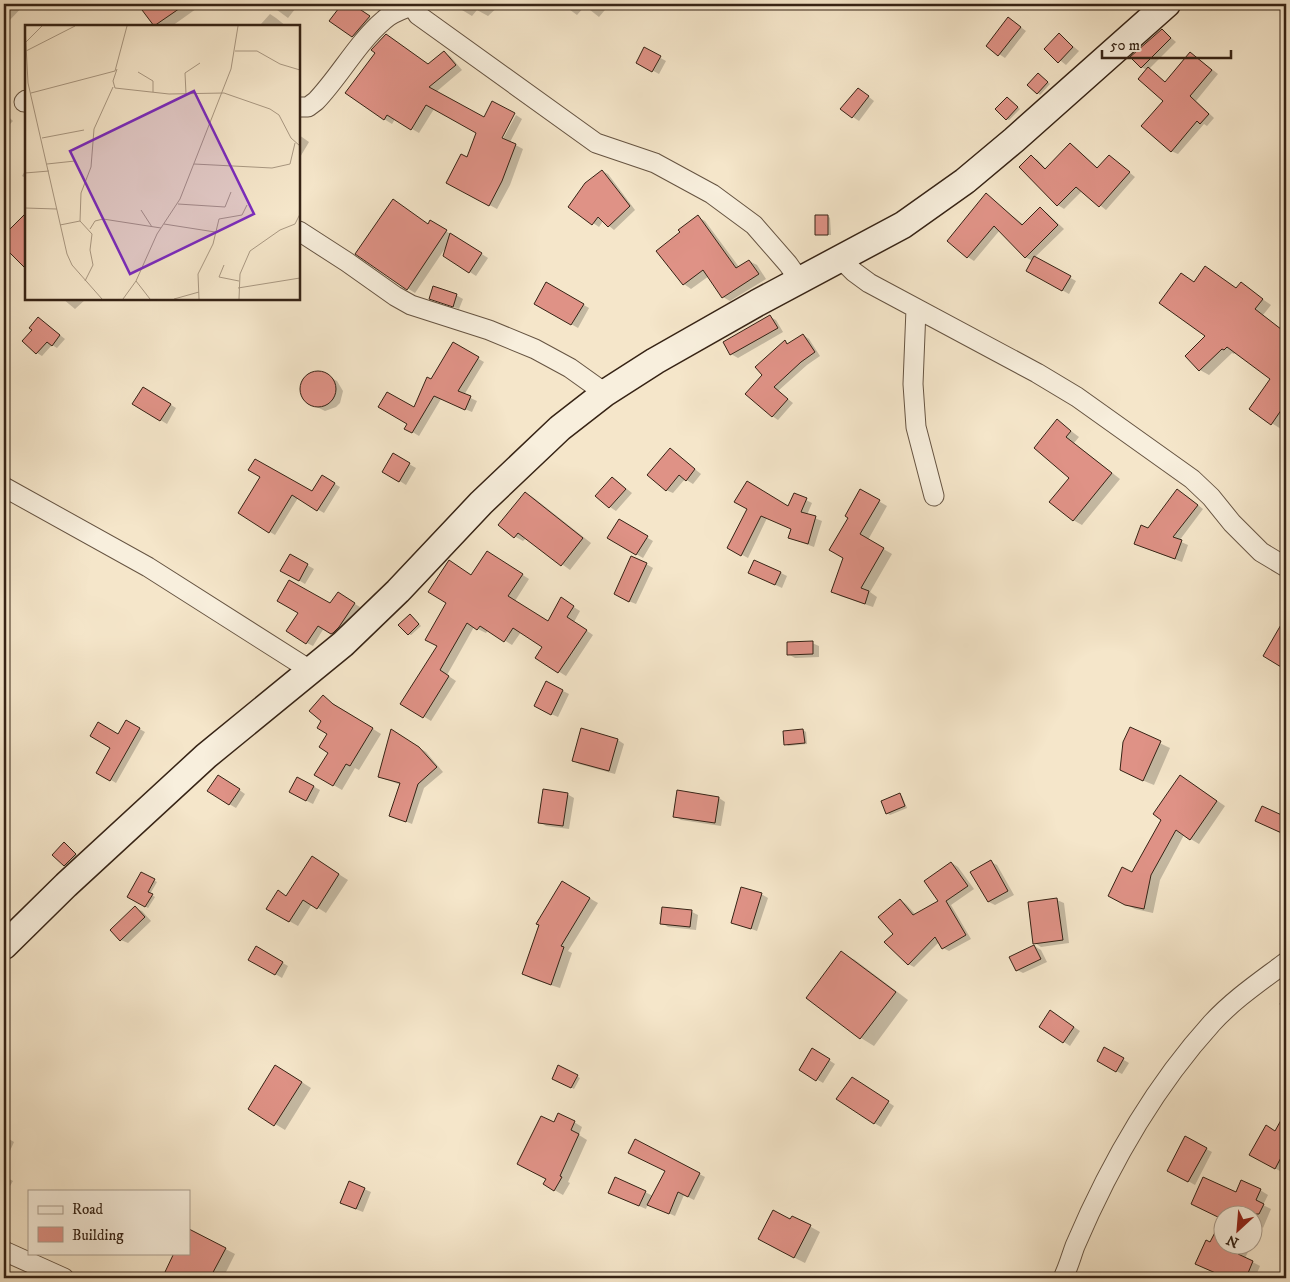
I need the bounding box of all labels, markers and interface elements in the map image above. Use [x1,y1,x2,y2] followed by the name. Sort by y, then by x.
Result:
[25,25,300,300] inset map
[1102,28,1231,60] scale bar
[1110,36,1140,55] text: 50 m
[28,1190,190,1254] legend
[72,1200,104,1219] text: Road
[1212,1204,1262,1254] north arrow
[72,1226,124,1245] text: Building
[1223,1230,1242,1251] text: N

